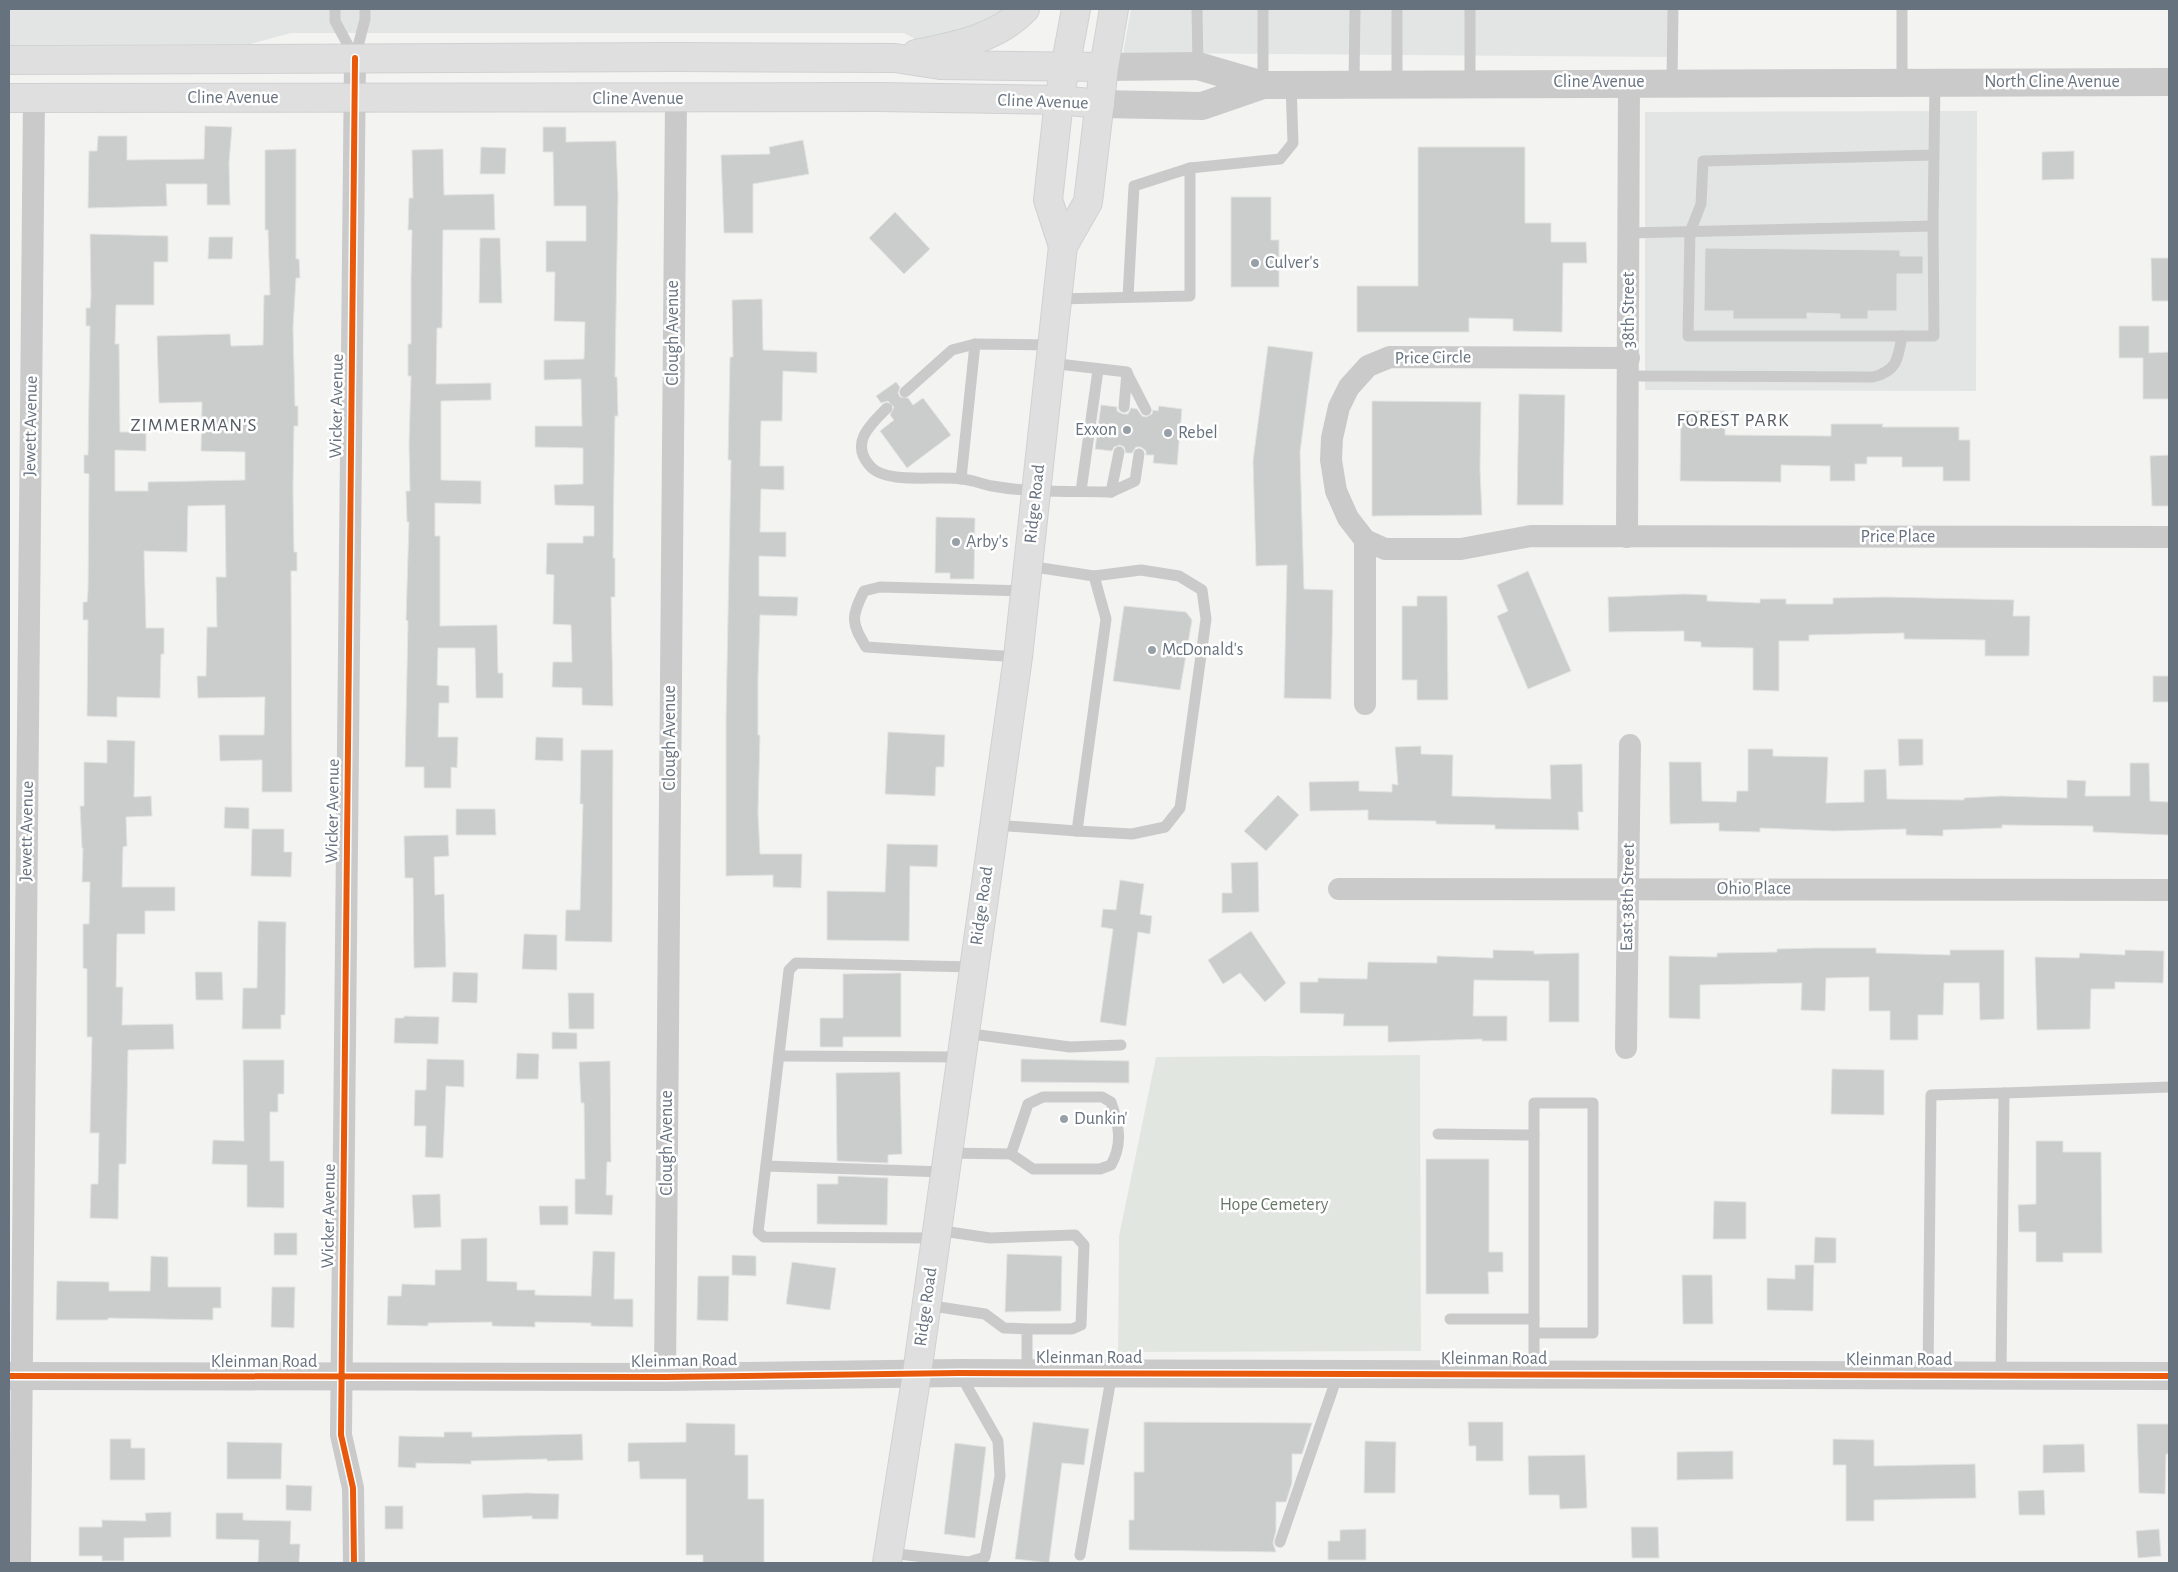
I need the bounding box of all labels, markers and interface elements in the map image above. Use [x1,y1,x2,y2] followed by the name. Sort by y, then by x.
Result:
[1553,73,1645,91] street label: Cline Avenue
[1984,73,2120,91] street label: North Cline Avenue
[187,89,279,107] street label: Cline Avenue
[592,90,684,108] street label: Cline Avenue
[997,91,1089,113] street label: Cline Avenue
[1265,254,1319,272] place label: Culver's
[1249,257,1261,269] marker: Culver's
[1620,272,1638,348] street label: 38th Street
[664,280,682,386] street label: Clough Avenue
[1395,348,1471,368] street label: Price Circle
[327,353,347,459] street label: Wicker Avenue
[21,376,41,476] street label: Jewett Avenue
[1677,411,1789,430] district label: FOREST PARK
[131,416,257,435] district label: ZIMMERMAN'S
[1075,421,1117,439] place label: Exxon
[1121,424,1133,436] marker: Exxon
[1178,424,1218,442] place label: Rebel
[1162,427,1174,439] marker: Rebel
[1022,464,1048,544] street label: Ridge Road
[1861,528,1935,546] street label: Price Place
[966,533,1008,551] place label: Arby's
[950,536,962,548] marker: Arby's
[1162,641,1244,659] place label: McDonald's
[1146,644,1158,656] marker: McDonald's
[661,685,679,791] street label: Clough Avenue
[323,758,343,864] street label: Wicker Avenue
[17,781,37,881] street label: Jewett Avenue
[1618,842,1638,951] street label: East 38th Street
[968,865,996,947] street label: Ridge Road
[1717,880,1791,898] street label: Ohio Place
[658,1090,676,1196] street label: Clough Avenue
[1074,1110,1128,1128] place label: Dunkin'
[1058,1113,1070,1125] marker: Dunkin'
[319,1163,339,1269] street label: Wicker Avenue
[1220,1196,1329,1214] park label: Hope Cemetery
[912,1266,940,1348] street label: Ridge Road
[1036,1349,1142,1367] street label: Kleinman Road
[1441,1350,1547,1368] street label: Kleinman Road
[631,1351,737,1371] street label: Kleinman Road
[1846,1351,1952,1369] street label: Kleinman Road
[211,1353,317,1371] street label: Kleinman Road

